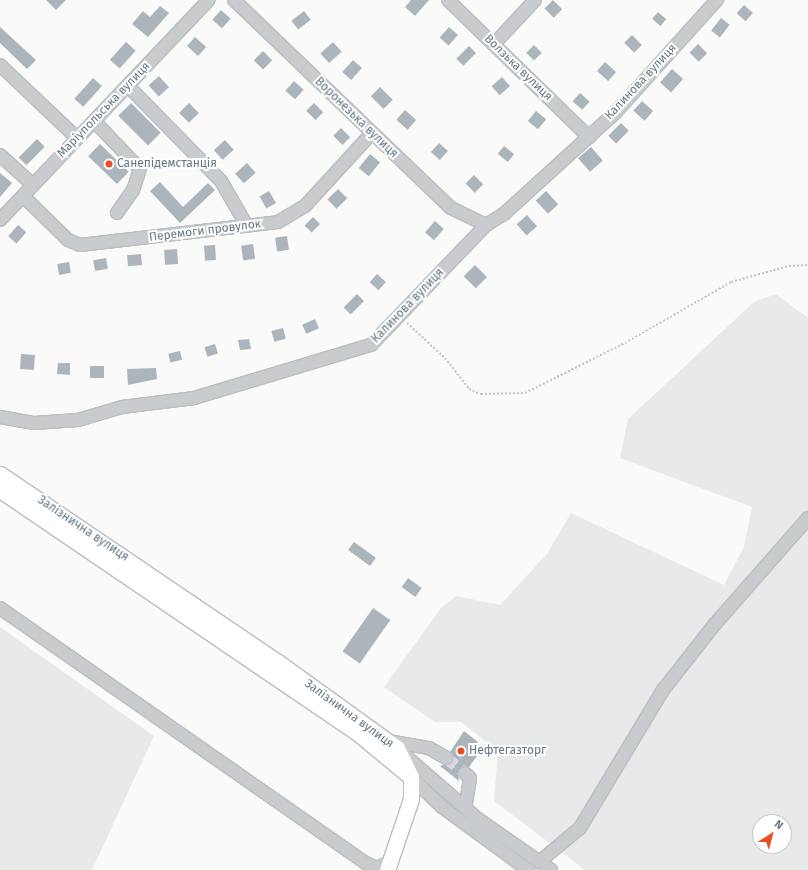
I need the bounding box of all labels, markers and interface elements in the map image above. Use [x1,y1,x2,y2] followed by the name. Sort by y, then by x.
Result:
[481,32,555,104] street label: Волзька вулиця
[602,41,680,123] street label: Калинова вулиця
[55,59,153,161] street label: Маріупольська вулиця
[311,75,401,161] street label: Воронезька вулиця
[117,157,217,171] place label: Санепідемстанція
[104,159,114,169] marker: Санепідемстанція
[148,217,262,245] street label: Перемоги провулок
[369,266,447,346] street label: Калинова вулиця
[35,493,131,565] street label: Залізнична вулиця
[302,677,396,751] street label: Залізнична вулиця
[469,744,546,758] place label: Нефтегазторг
[456,746,466,756] marker: Нефтегазторг
[752,814,792,854] north arrow
[772,817,786,832] text: N

